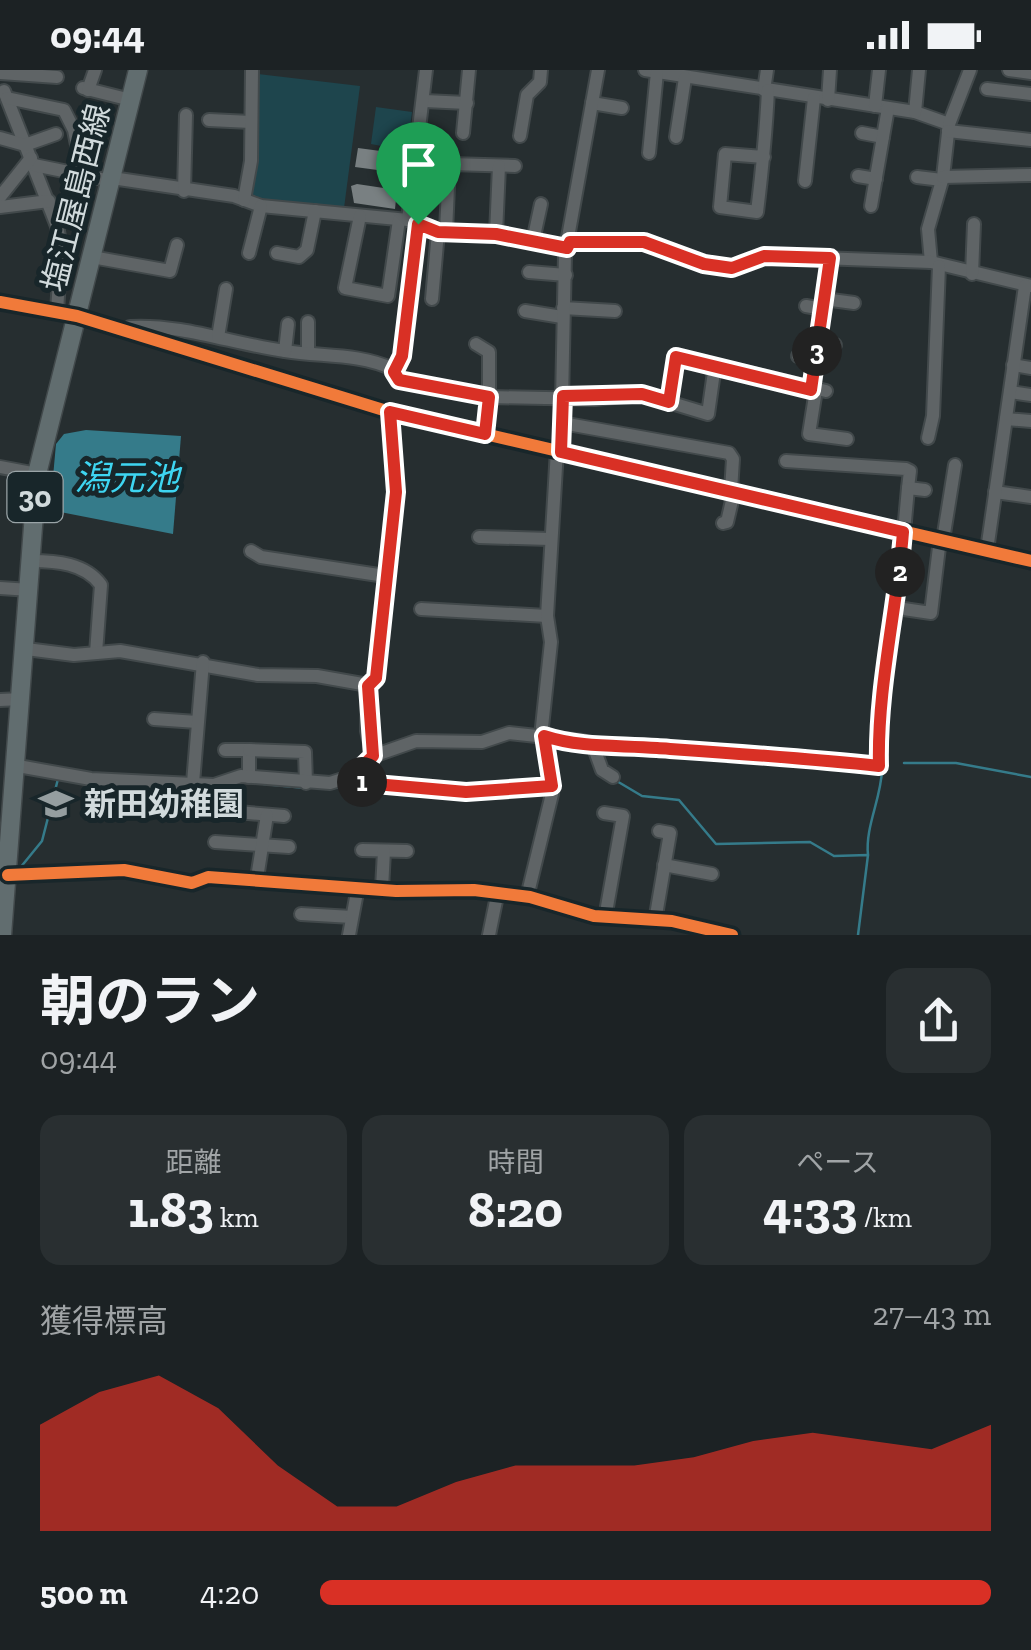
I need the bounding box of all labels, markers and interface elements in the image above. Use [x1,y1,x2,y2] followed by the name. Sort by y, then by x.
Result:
[50,12,145,58] text: 09:44
[34,100,118,296] street label: 塩江屋島西線
[376,122,461,225] pin
[391,137,446,192] icon: arrive
[792,326,842,376] pin: 3
[810,334,824,367] text: 3
[74,457,182,499] water label: 潟元池
[8,472,62,522] road number: 30
[875,547,925,597] pin: 2
[892,555,908,588] text: 2
[337,757,387,807] pin: 1
[356,765,368,798] text: 1
[37,785,75,823] school or university icon: 新田幼稚園
[84,785,244,823] place label: 新田幼稚園
[40,968,260,1034] text: 朝のラン
[886,968,991,1073] button: share
[40,1039,117,1077] text: 09:44
[165,1146,222,1179] text: 距離
[487,1146,544,1179] text: 時間
[796,1146,879,1179] text: ペース
[128,1180,214,1240] text: 1.83
[468,1180,563,1240] text: 8:20
[763,1180,857,1240] text: 4:33
[214,1201,259,1234] text: km
[857,1201,912,1234] text: /km
[872,1295,991,1333] text: 27–43 m
[40,1302,168,1340] text: 獲得標高
[40,1574,128,1612] text: 500 m
[200,1574,259,1612] text: 4:20

